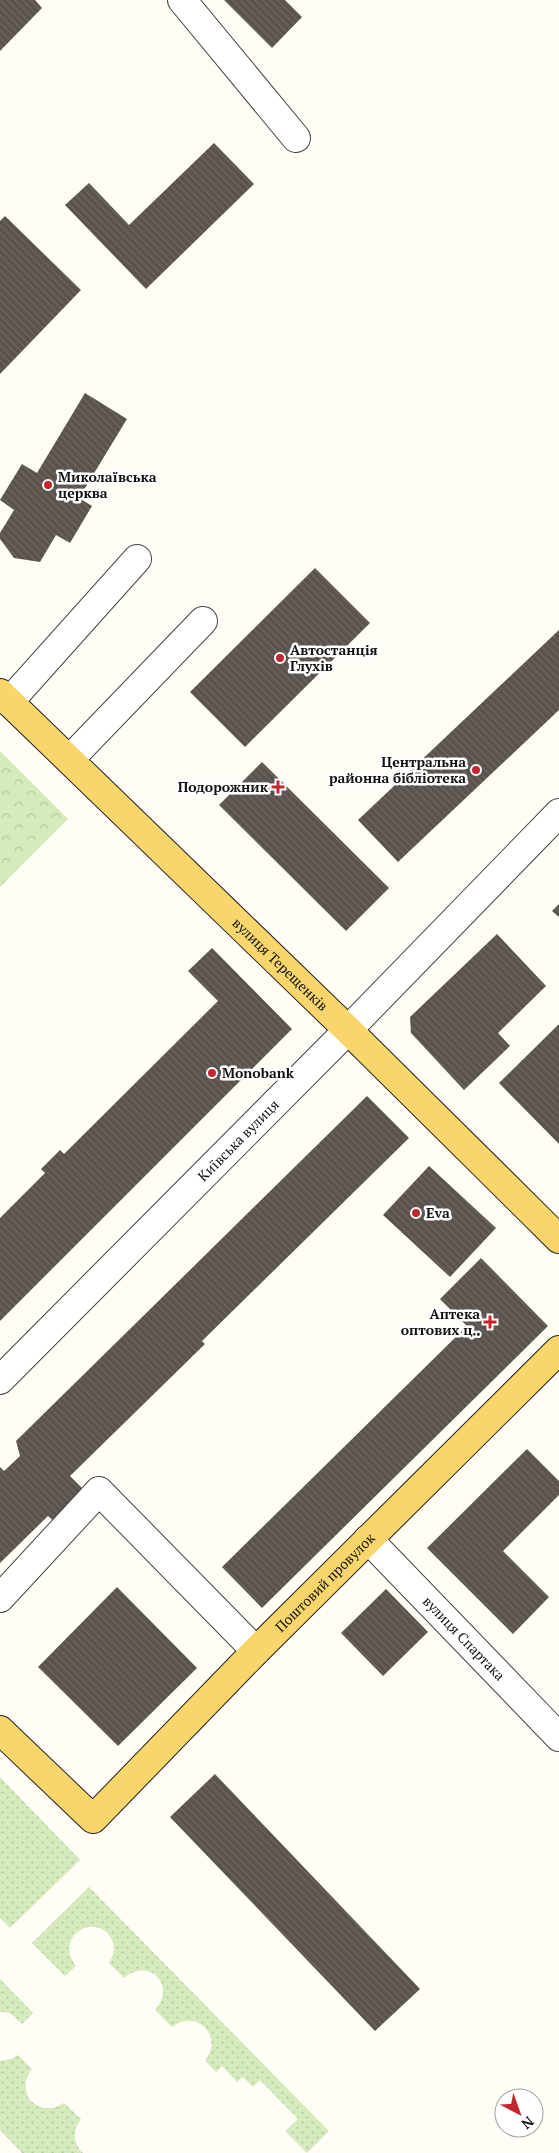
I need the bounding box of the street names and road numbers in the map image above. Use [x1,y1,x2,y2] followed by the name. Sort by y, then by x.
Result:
[229,913,332,1015] street label: вулиця Терещенків
[193,1095,283,1185] street label: Київська вулиця
[271,1528,379,1636] street label: Поштовий провулок
[419,1591,509,1684] street label: вулиця Спартака

